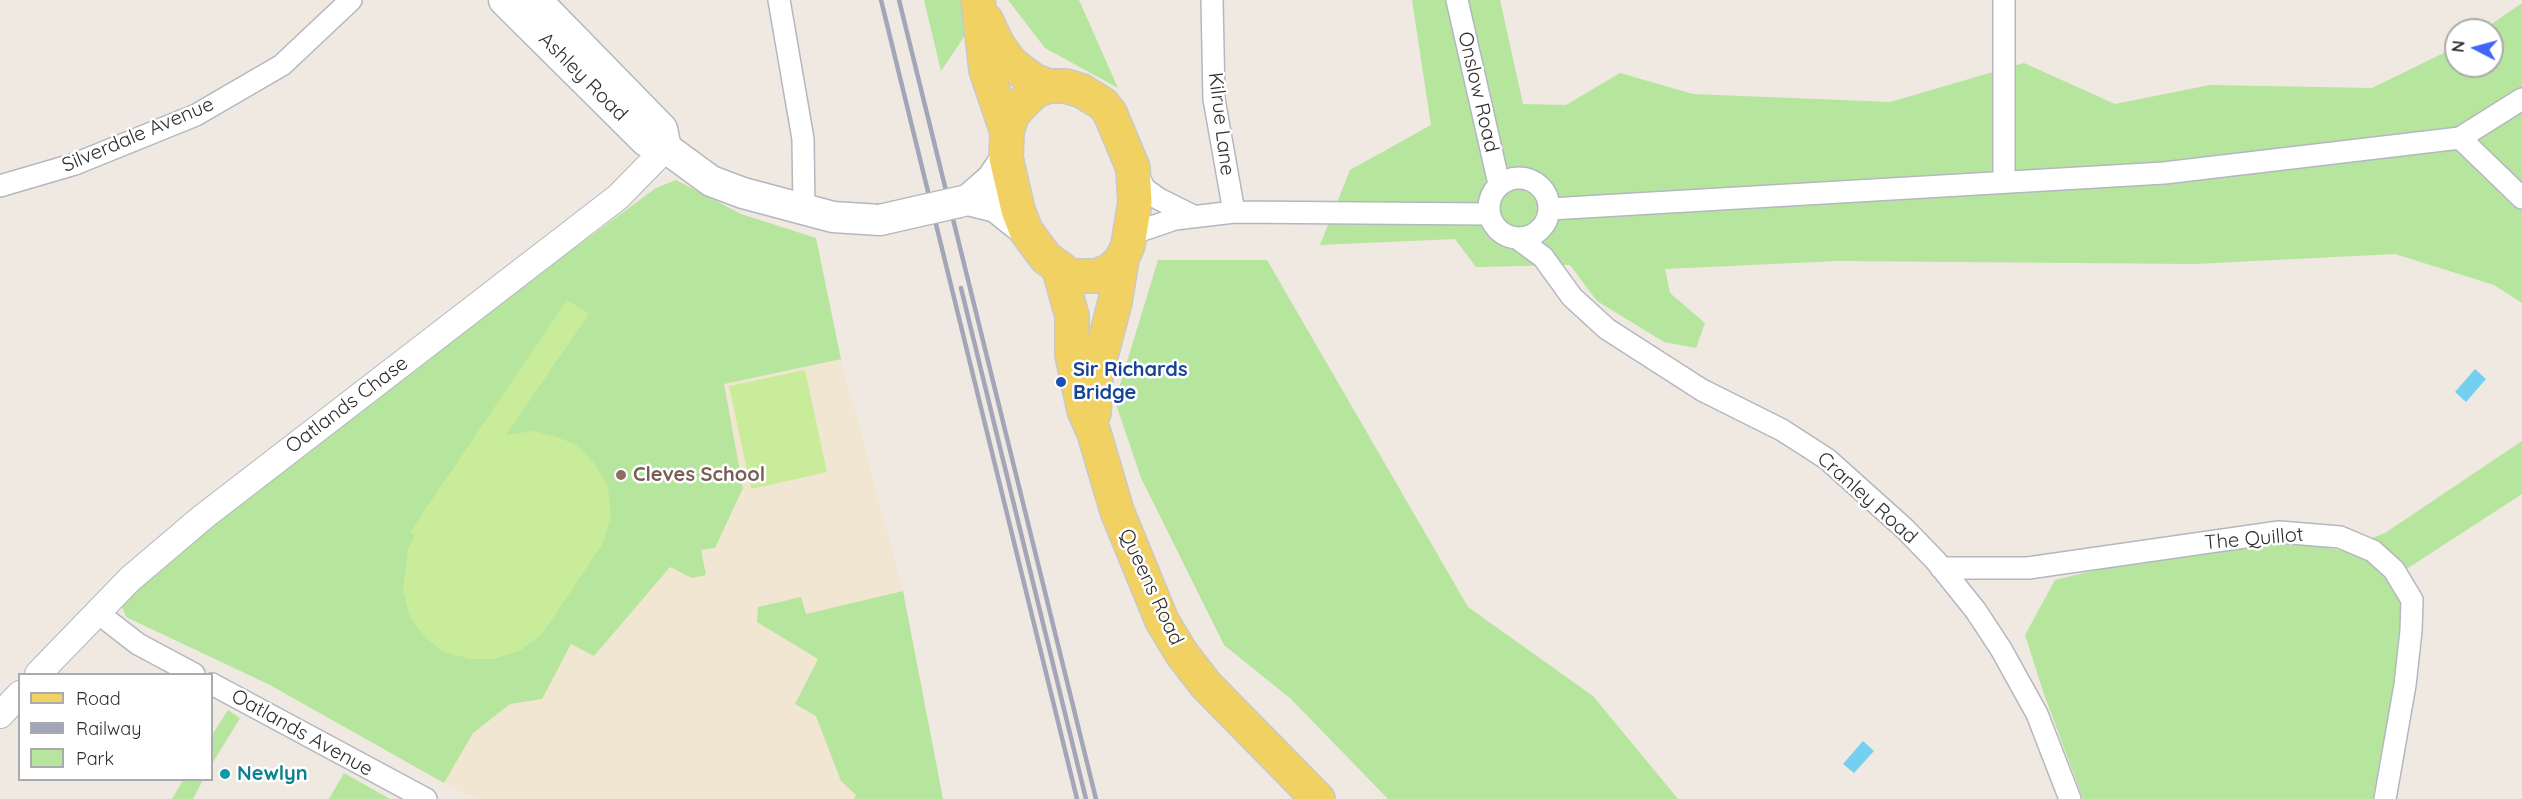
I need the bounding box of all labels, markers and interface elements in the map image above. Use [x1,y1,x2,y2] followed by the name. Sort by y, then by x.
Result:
[2444,18,2504,78] north arrow
[534,28,632,126] street label: Ashley Road
[1452,29,1504,155] street label: Onslow Road
[2448,39,2469,53] text: N
[1203,71,1239,177] street label: Kilrue Lane
[59,92,217,178] street label: Silverdale Avenue
[281,351,413,459] street label: Oatlands Chase
[1073,358,1188,405] place label: Sir Richards Bridge
[1054,375,1068,389] marker: Sir Richards Bridge
[1812,447,1922,549] street label: Cranley Road
[633,463,765,487] place label: Cleves School
[614,468,628,482] marker: Cleves School
[2204,523,2304,555] street label: The Quillot
[1114,525,1188,649] street label: Queens Road
[18,673,213,781] legend
[227,684,377,782] street label: Oatlands Avenue
[76,687,121,710] text: Road
[76,717,142,740] text: Railway
[76,747,114,770] text: Park
[237,762,308,786] place label: Newlyn
[218,767,232,781] marker: Newlyn

